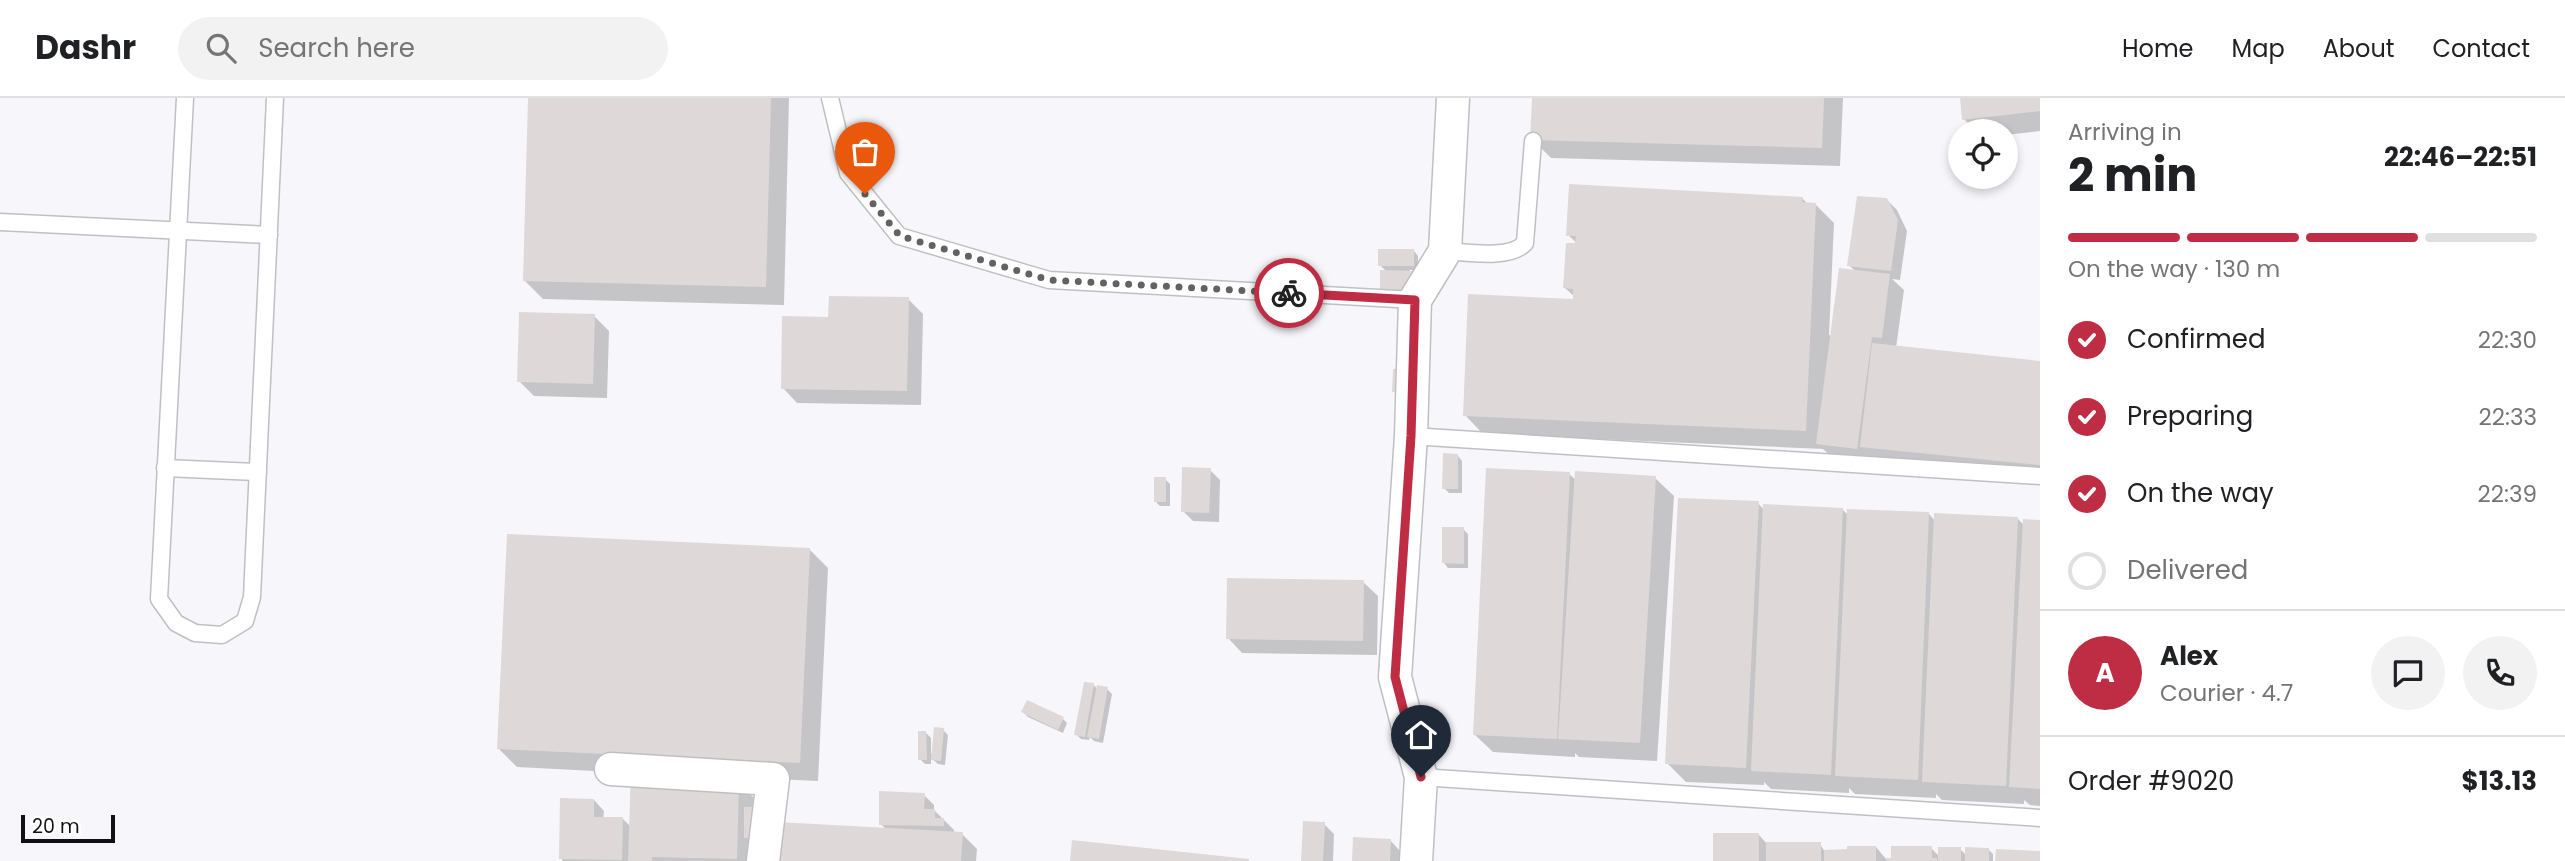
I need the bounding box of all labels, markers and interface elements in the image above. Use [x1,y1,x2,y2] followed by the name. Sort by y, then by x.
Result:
[178,17,668,80] search box
[35,24,136,71] text: Dashr
[202,29,240,67] icon: search
[258,30,415,66] text: Search here
[2122,32,2194,65] text: Home
[2232,32,2285,65] text: Map
[2323,32,2394,65] text: About
[2432,32,2530,65] text: Contact
[2068,116,2182,148] text: Arriving in
[1948,119,2018,189] map controls
[1948,119,2018,189] button: locate
[835,122,895,194] pin
[846,133,884,171] icon: bag
[2384,139,2537,175] text: 22:46–22:51
[2068,143,2197,207] text: 2 min
[2068,253,2280,285] text: On the way · 130 m
[1254,258,1324,328] courier
[1270,274,1308,312] icon: bike
[2068,321,2106,359] icon: check
[2127,321,2265,357] text: Confirmed
[2478,324,2537,356] text: 22:30
[2068,398,2106,436] icon: check
[2127,398,2253,434] text: Preparing
[2479,401,2537,433] text: 22:33
[2068,475,2106,513] icon: check
[2127,475,2274,511] text: On the way
[2478,478,2537,510] text: 22:39
[2127,552,2248,588] text: Delivered
[2371,636,2445,710] button: chat
[2463,636,2537,710] button: phone
[2160,638,2218,674] text: Alex
[2095,655,2115,691] text: A
[2160,677,2293,709] text: Courier · 4.7
[1391,705,1451,777] pin
[1402,716,1440,754] icon: home
[2068,763,2234,799] text: Order #9020
[2462,763,2537,799] text: $13.13
[21,812,116,844] scale bar
[32,813,80,840] text: 20 m

